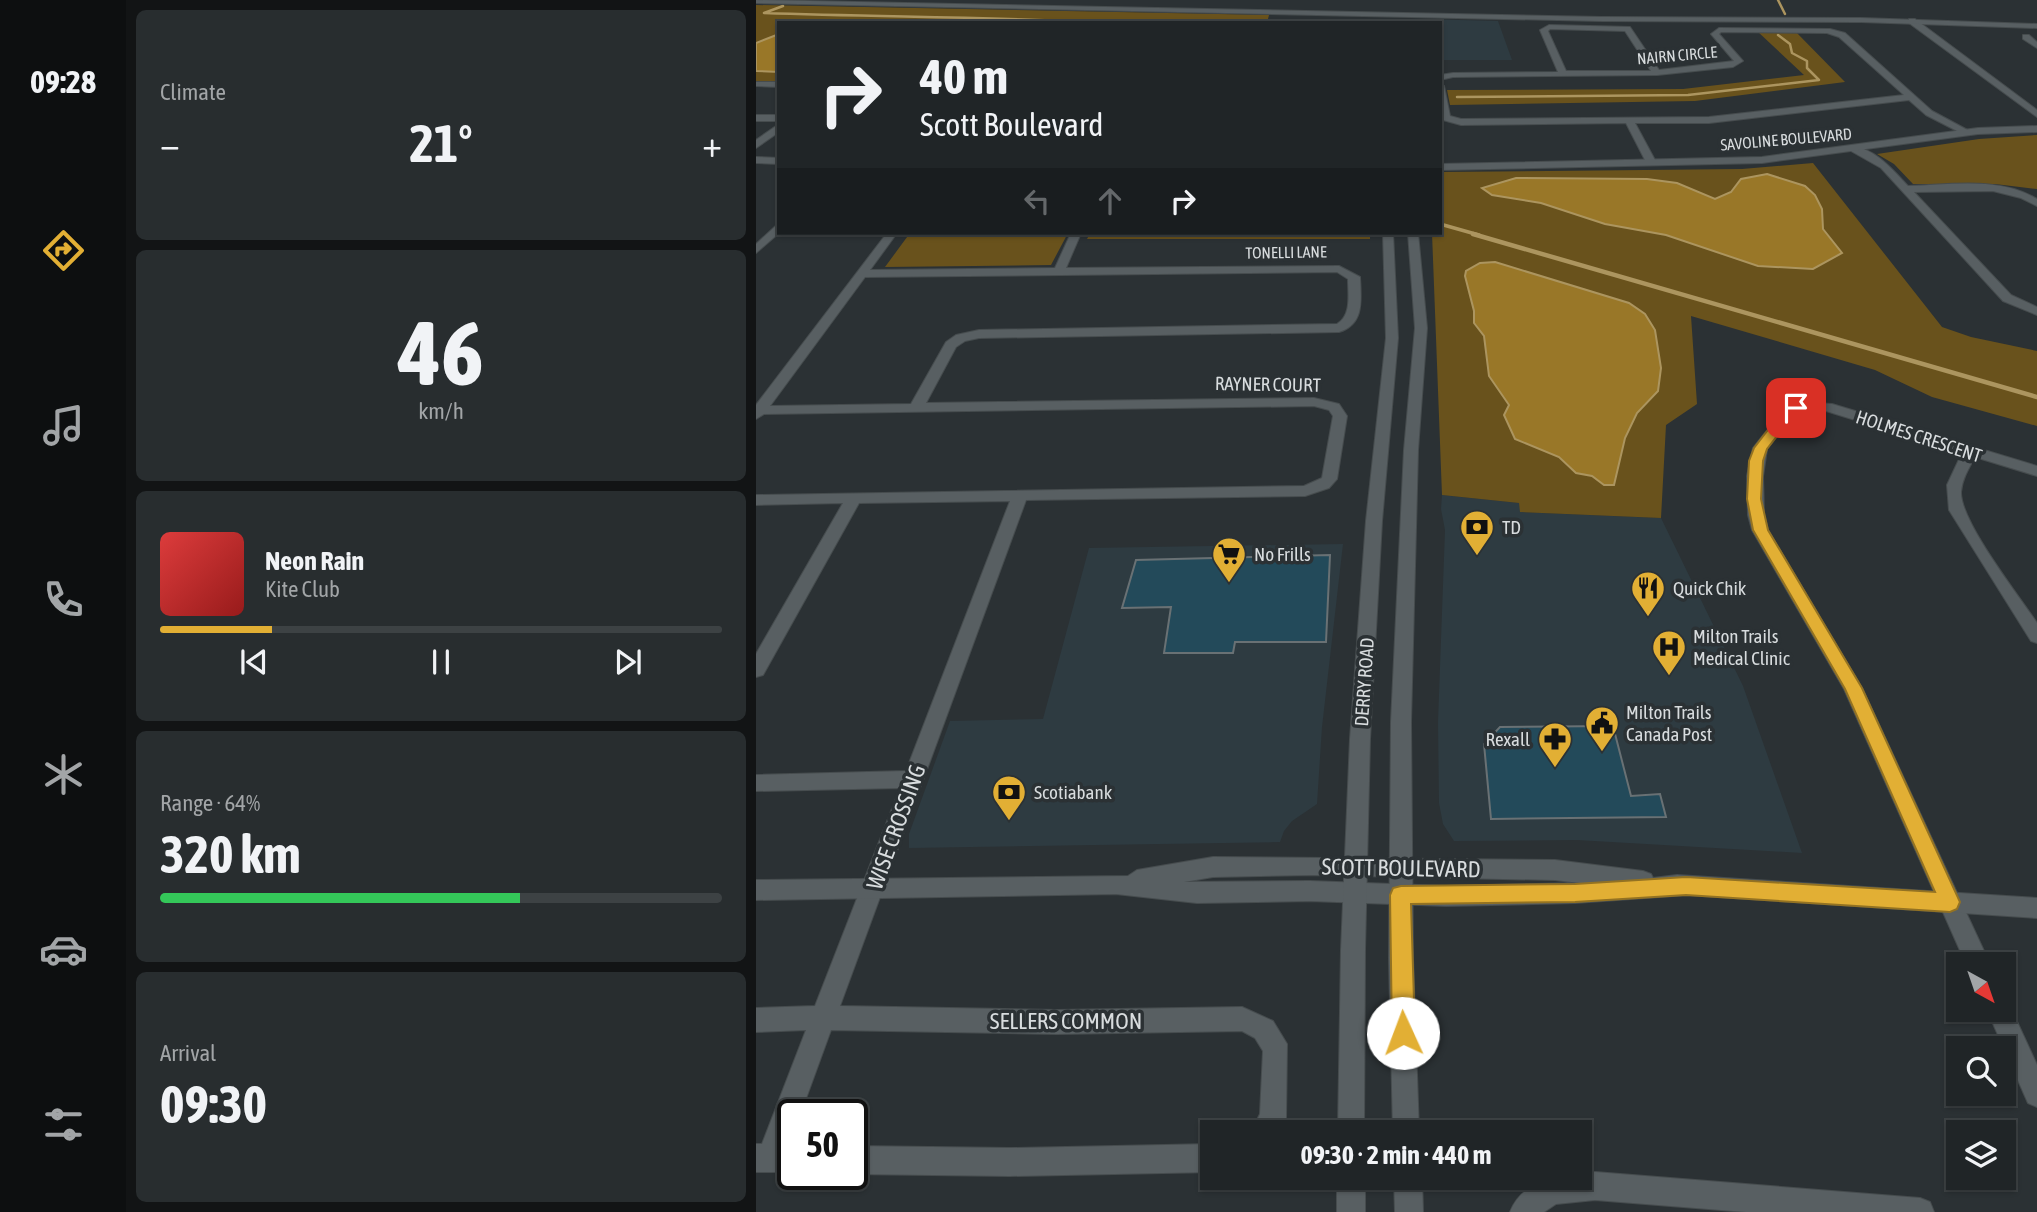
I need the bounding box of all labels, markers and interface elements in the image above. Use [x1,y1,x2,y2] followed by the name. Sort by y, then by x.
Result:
[1636,43,1718,67] street label: NAIRN CIRCLE
[920,48,1008,104] text: 40 m
[805,49,896,140] icon: right
[30,63,96,100] text: 09:28
[160,79,226,105] text: Climate
[920,106,1104,143] text: Scott Boulevard
[409,113,473,173] text: 21°
[160,122,180,165] text: −
[702,122,722,165] text: +
[1720,124,1852,154] street label: SAVOLINE BOULEVARD
[1018,182,1056,220] icon: left
[1091,182,1129,220] icon: ahead
[1164,182,1202,220] icon: right
[39,226,88,275] icon: directions
[1245,242,1327,262] street label: TONELLI LANE
[398,300,484,404] text: 46
[1215,372,1322,396] street label: RAYNER COURT
[1766,378,1826,438] pin
[1777,389,1815,427] icon: arrive
[418,398,464,424] text: km/h
[39,401,88,450] icon: music
[1853,405,1985,467] street label: HOLMES CRESCENT
[1458,508,1496,557] bank icon: TD
[1502,516,1521,538] place label: TD
[1210,535,1248,584] supermarket icon: No Frills
[1254,543,1311,565] place label: No Frills
[265,546,364,576] text: Neon Rain
[1629,569,1667,618] restaurant icon: Quick Chik
[39,575,88,624] icon: phone
[265,576,340,602] text: Kite Club
[1673,577,1747,599] place label: Quick Chik
[1693,625,1791,669] place label: Milton Trails Medical Clinic
[1650,628,1688,677] hospital icon: Milton Trails Medical Clinic
[1350,637,1378,727] street label: DERRY ROAD
[235,643,273,681] icon: previous
[422,643,460,681] icon: pause
[609,643,647,681] icon: next
[1626,701,1712,745] place label: Milton Trails Canada Post
[1583,704,1621,753] public building icon: Milton Trails Canada Post
[1536,720,1574,769] pharmacy icon: Rexall
[1485,728,1530,750] place label: Rexall
[39,750,88,799] icon: climate
[861,761,931,893] street label: WISE CROSSING
[990,773,1028,822] bank icon: Scotiabank
[1034,781,1113,803] place label: Scotiabank
[160,790,260,816] text: Range · 64%
[160,824,301,884] text: 320 km
[1321,854,1481,882] street label: SCOTT BOULEVARD
[39,925,88,974] icon: car
[1946,952,2016,1022] north arrow
[1946,952,2016,1190] map controls
[1366,996,1440,1070] position arrow
[990,1008,1142,1034] street label: SELLERS COMMON
[1946,1036,2016,1106] button: search
[160,1040,216,1066] text: Arrival
[160,1074,267,1134] text: 09:30
[777,1099,868,1190] speed limit sign: 50
[39,1100,88,1149] icon: filters
[1946,1120,2016,1190] button: layers
[1301,1140,1491,1170] text: 09:30 · 2 min · 440 m

